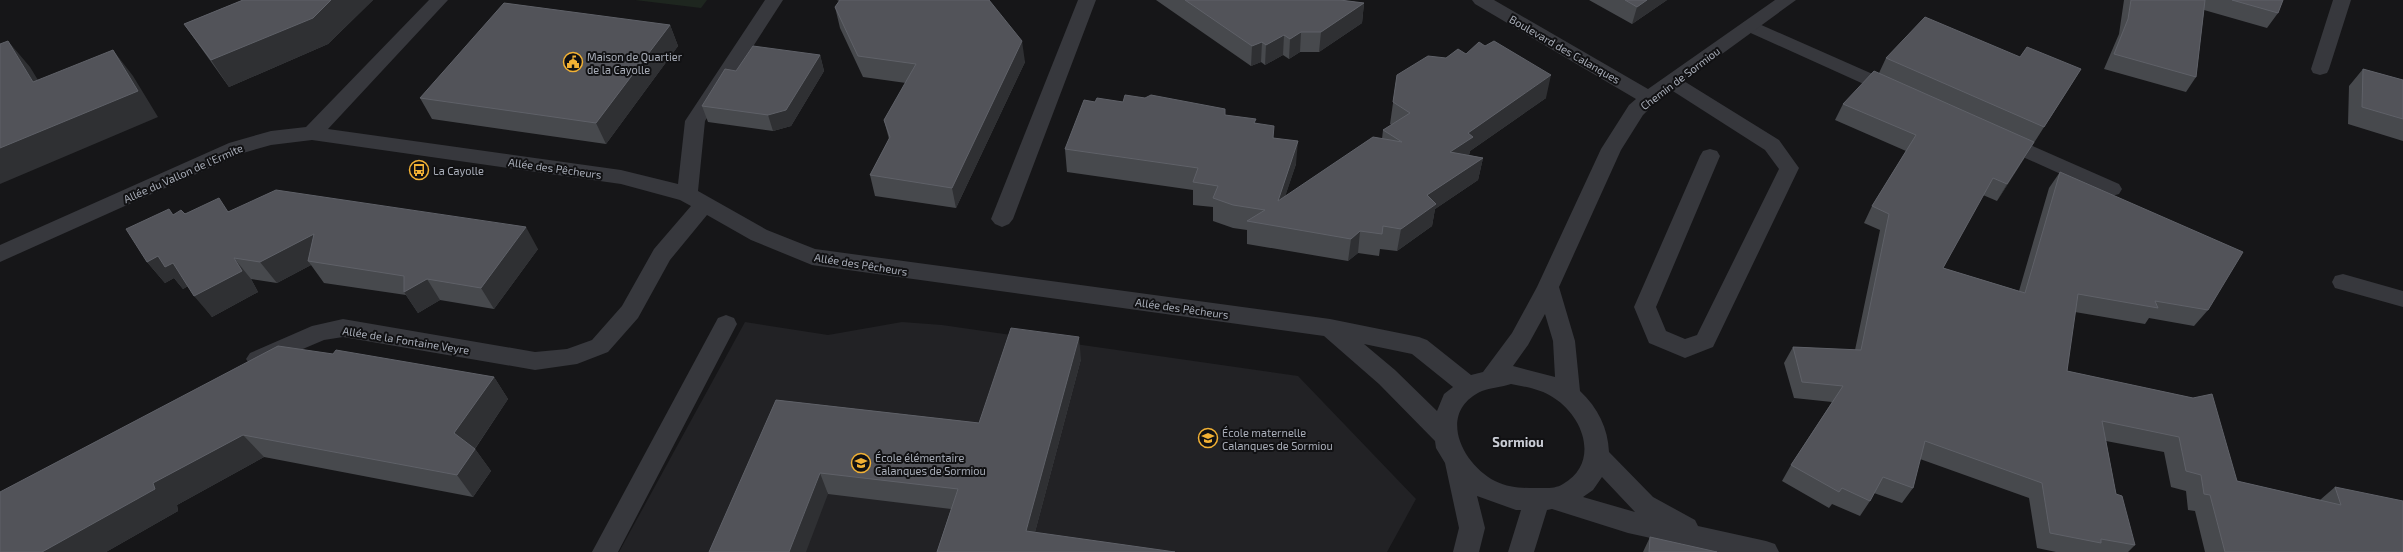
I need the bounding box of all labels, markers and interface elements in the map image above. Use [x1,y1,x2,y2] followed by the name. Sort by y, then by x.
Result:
[1507,12,1623,86] street label: Boulevard des Calanques
[1638,44,1722,112] street label: Chemin de Sormiou
[587,50,683,76] place label: Maison de Quartier de la Cayolle
[562,51,584,73] public building icon: Maison de Quartier de la Cayolle
[121,141,245,205] street label: Allée du Vallon de l’Ermite
[507,155,603,181] street label: Allée des Pêcheurs
[408,159,430,181] bus stop icon: La Cayolle
[433,164,484,177] place label: La Cayolle
[813,250,909,278] street label: Allée des Pêcheurs
[1134,295,1230,321] street label: Allée des Pêcheurs
[342,324,470,356] street label: Allée de la Fontaine Veyre
[1222,426,1333,452] place label: École maternelle Calanques de Sormiou
[1197,427,1219,449] school or university icon: École maternelle Calanques de Sormiou
[1492,434,1544,450] district label: Sormiou
[875,451,986,477] place label: École élémentaire Calanques de Sormiou
[850,452,872,474] school or university icon: École élémentaire Calanques de Sormiou

